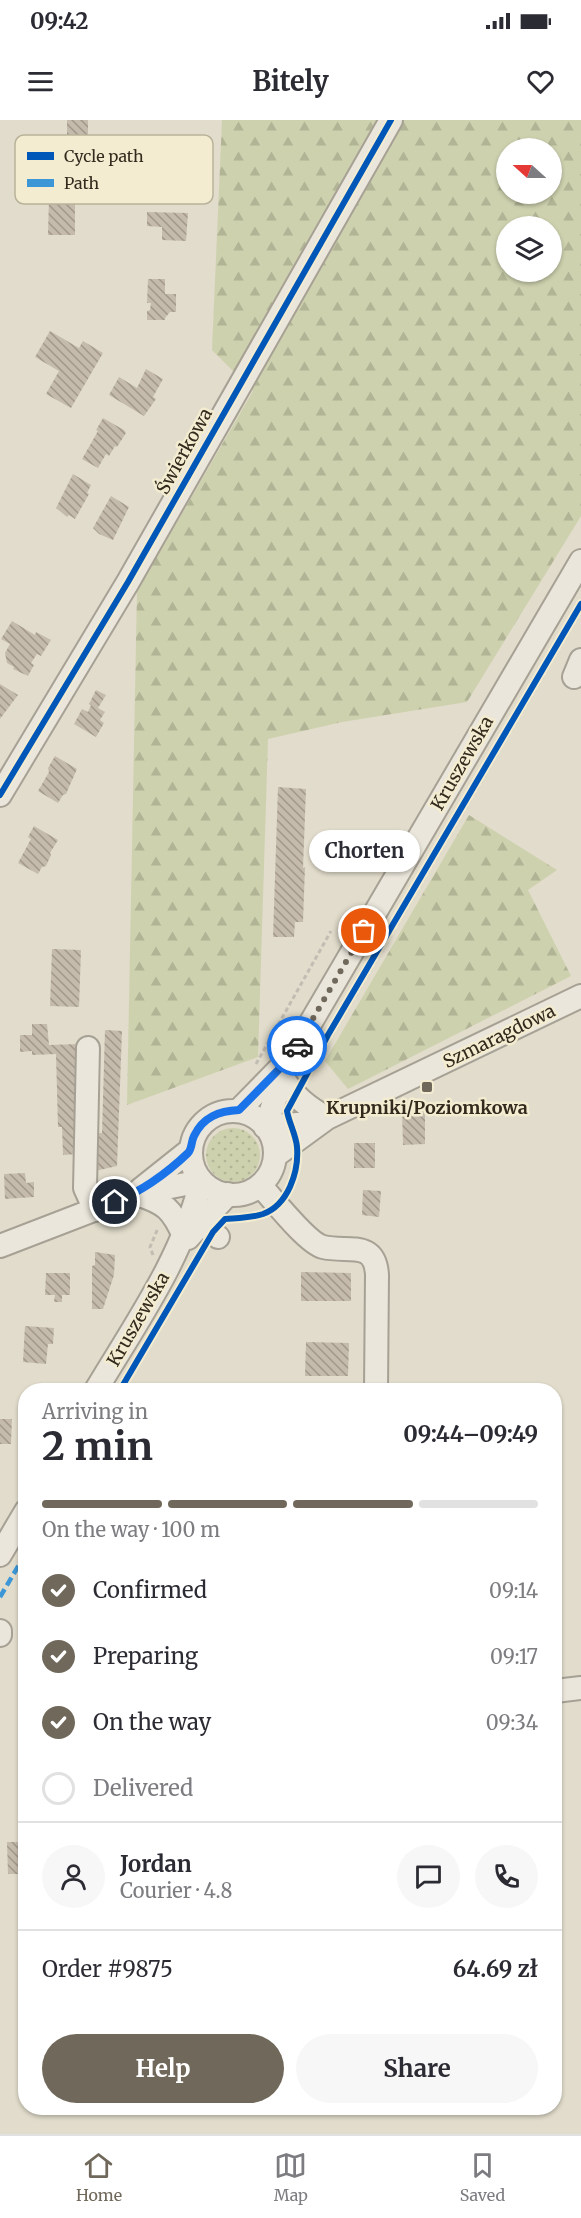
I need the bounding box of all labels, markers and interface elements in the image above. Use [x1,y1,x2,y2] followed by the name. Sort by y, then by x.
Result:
[30,7,89,35] text: 09:42
[252,64,329,98] text: Bitely
[24,65,57,98] icon: menu
[524,65,557,98] icon: heart
[15,135,213,204] legend
[496,138,562,204] north arrow
[496,138,562,282] map controls
[64,146,144,166] text: Cycle path
[64,173,100,193] text: Path
[496,216,562,282] button: layers
[151,404,217,498] street label: Świerkowa
[426,711,498,814] street label: Kruszewska
[308,829,419,871] callout: Chorten
[325,838,404,863] text: Chorten
[338,905,389,956] pin
[347,914,380,947] icon: bag
[439,999,559,1073] street label: Szmaragdowa
[267,1016,327,1076] courier
[281,1030,314,1063] icon: car
[420,1080,434,1094] marker: Krupniki/Poziomkowa
[326,1096,528,1119] place label: Krupniki/Poziomkowa
[89,1176,140,1227] pin
[98,1185,131,1218] icon: home
[102,1267,174,1370] street label: Kruszewska
[42,1399,148,1424] text: Arriving in
[403,1420,538,1448] text: 09:44–09:49
[42,1422,153,1471] text: 2 min
[42,1517,220,1542] text: On the way · 100 m
[42,1574,75,1607] icon: check
[93,1576,207,1604] text: Confirmed
[489,1578,538,1603] text: 09:14
[42,1640,75,1673] icon: check
[93,1642,198,1670] text: Preparing
[490,1644,538,1669] text: 09:17
[42,1706,75,1739] icon: check
[93,1708,211,1736] text: On the way
[486,1710,538,1735] text: 09:34
[93,1774,193,1802] text: Delivered
[42,1845,105,1908] button: person
[397,1845,460,1908] button: chat
[475,1845,538,1908] button: phone
[120,1850,192,1878] text: Jordan
[120,1878,232,1903] text: Courier · 4.8
[42,1955,173,1983] text: Order #9875
[453,1955,538,1983] text: 64.69 zł
[42,2034,284,2103] button: Help
[296,2034,538,2103] button: Share
[76,2149,122,2205] tab: Home
[274,2149,308,2205] tab: Map
[460,2149,505,2205] tab: Saved

